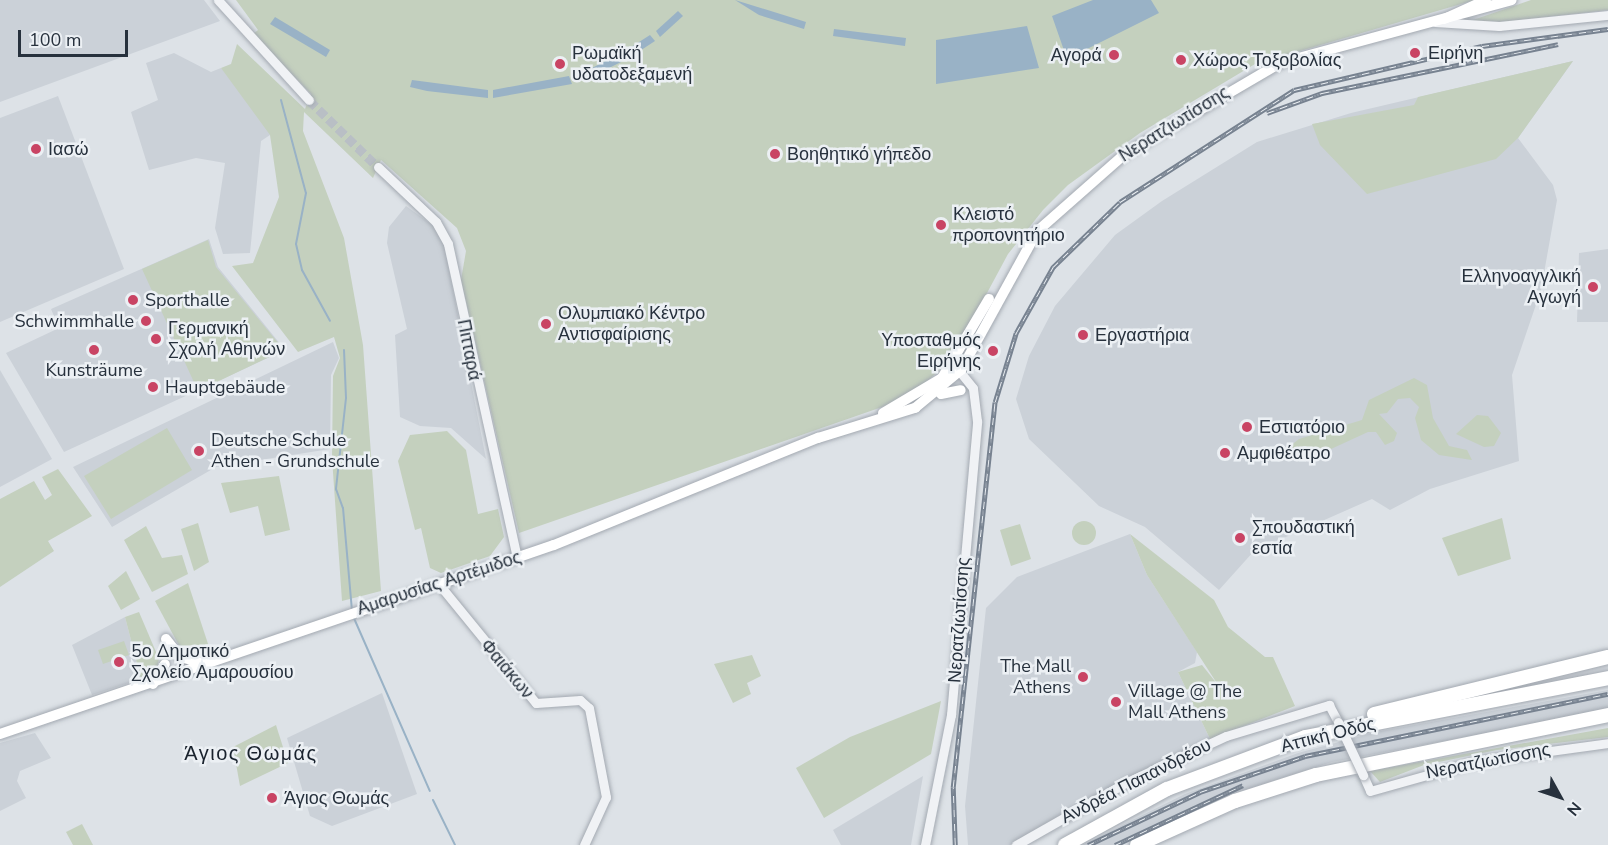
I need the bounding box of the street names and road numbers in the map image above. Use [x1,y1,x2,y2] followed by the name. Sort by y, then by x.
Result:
[1115,81,1233,167] street label: Νερατζιωτίσσης
[452,318,486,382] street label: Πιτταρά
[354,546,524,620] street label: Αμαρυσίας Αρτέμιδος
[944,556,974,684] street label: Νερατζιωτίσσης
[476,635,538,703] street label: Φαιάκων
[1279,713,1377,757] street label: Αττική Οδός
[1057,734,1215,828] street label: Ανδρέα Παπανδρέου
[1424,738,1552,784] street label: Νερατζιωτίσσης

